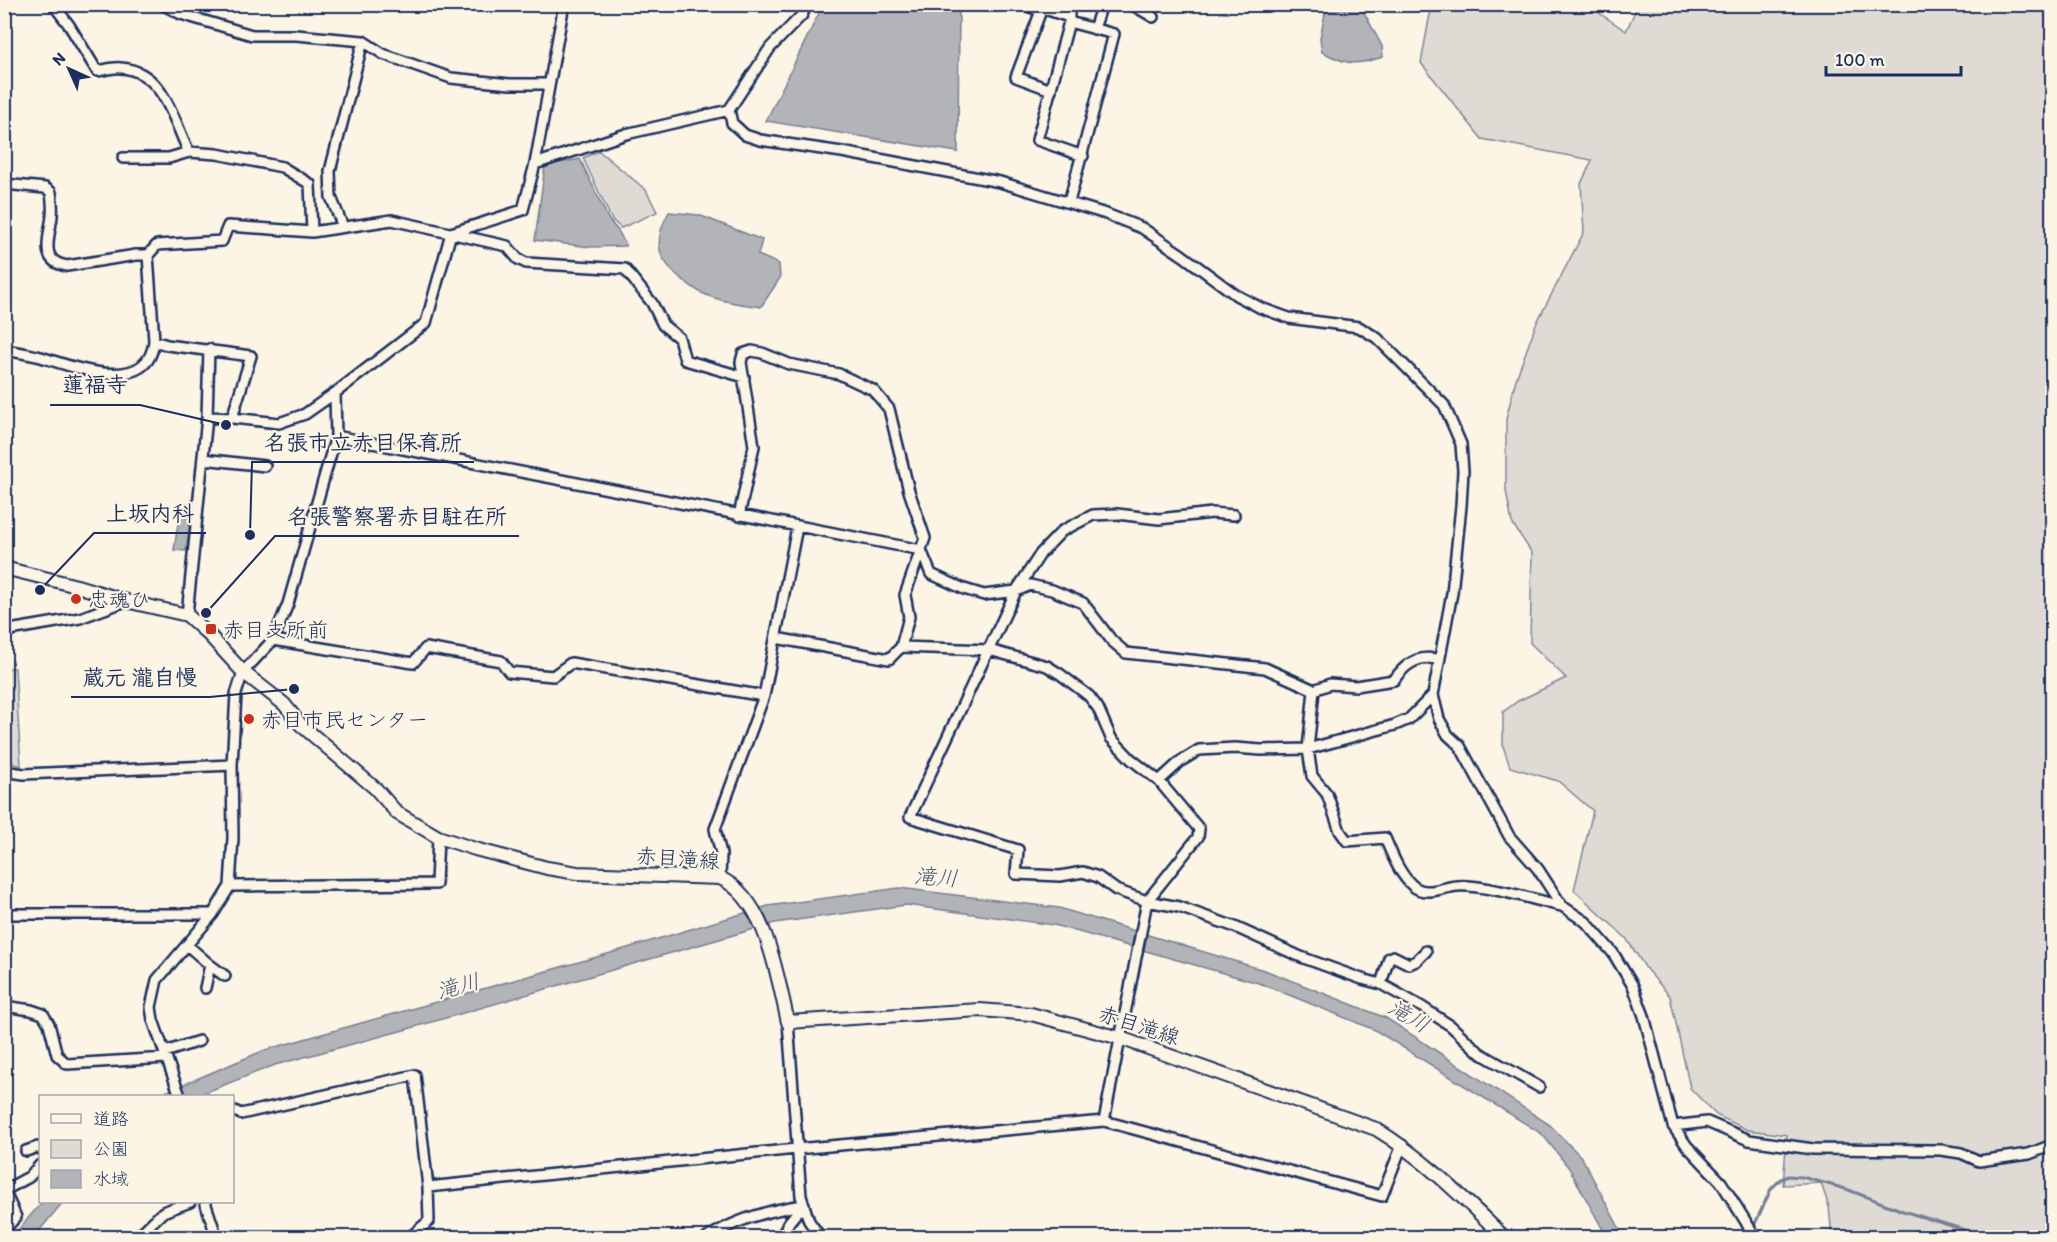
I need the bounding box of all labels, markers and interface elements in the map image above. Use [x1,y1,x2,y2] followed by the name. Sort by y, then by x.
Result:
[39,39,99,99] north arrow
[1826,39,1961,77] scale bar
[48,48,69,69] text: N
[1835,49,1885,71] text: 100 m
[50,365,140,405] callout: 蓮福寺
[62,371,128,398] text: 蓮福寺
[252,422,474,462] callout: 名張市立赤目保育所
[264,429,462,456] text: 名張市立赤目保育所
[94,493,206,533] callout: 上坂内科
[275,496,519,536] callout: 名張警察署赤目駐在所
[106,500,194,527] text: 上坂内科
[287,503,507,530] text: 名張警察署赤目駐在所
[88,587,151,612] place label: 忠魂ひ
[69,592,83,606] marker: 忠魂ひ
[223,617,328,642] place label: 赤目支所前
[204,622,218,636] marker: 赤目支所前
[71,657,210,697] callout: 蔵元 瀧自慢
[83,664,197,691] text: 蔵元 瀧自慢
[261,707,428,732] place label: 赤目市民センター
[242,712,256,726] marker: 赤目市民センター
[635,843,721,873] street label: 赤目滝線
[913,862,959,892] water label: 滝川
[433,967,483,1005] water label: 滝川
[1383,993,1435,1039] water label: 滝川
[1095,1000,1183,1050] street label: 赤目滝線
[39,1095,234,1203] legend
[93,1108,129,1130] text: 道路
[93,1138,129,1160] text: 公園
[93,1168,129,1190] text: 水域

